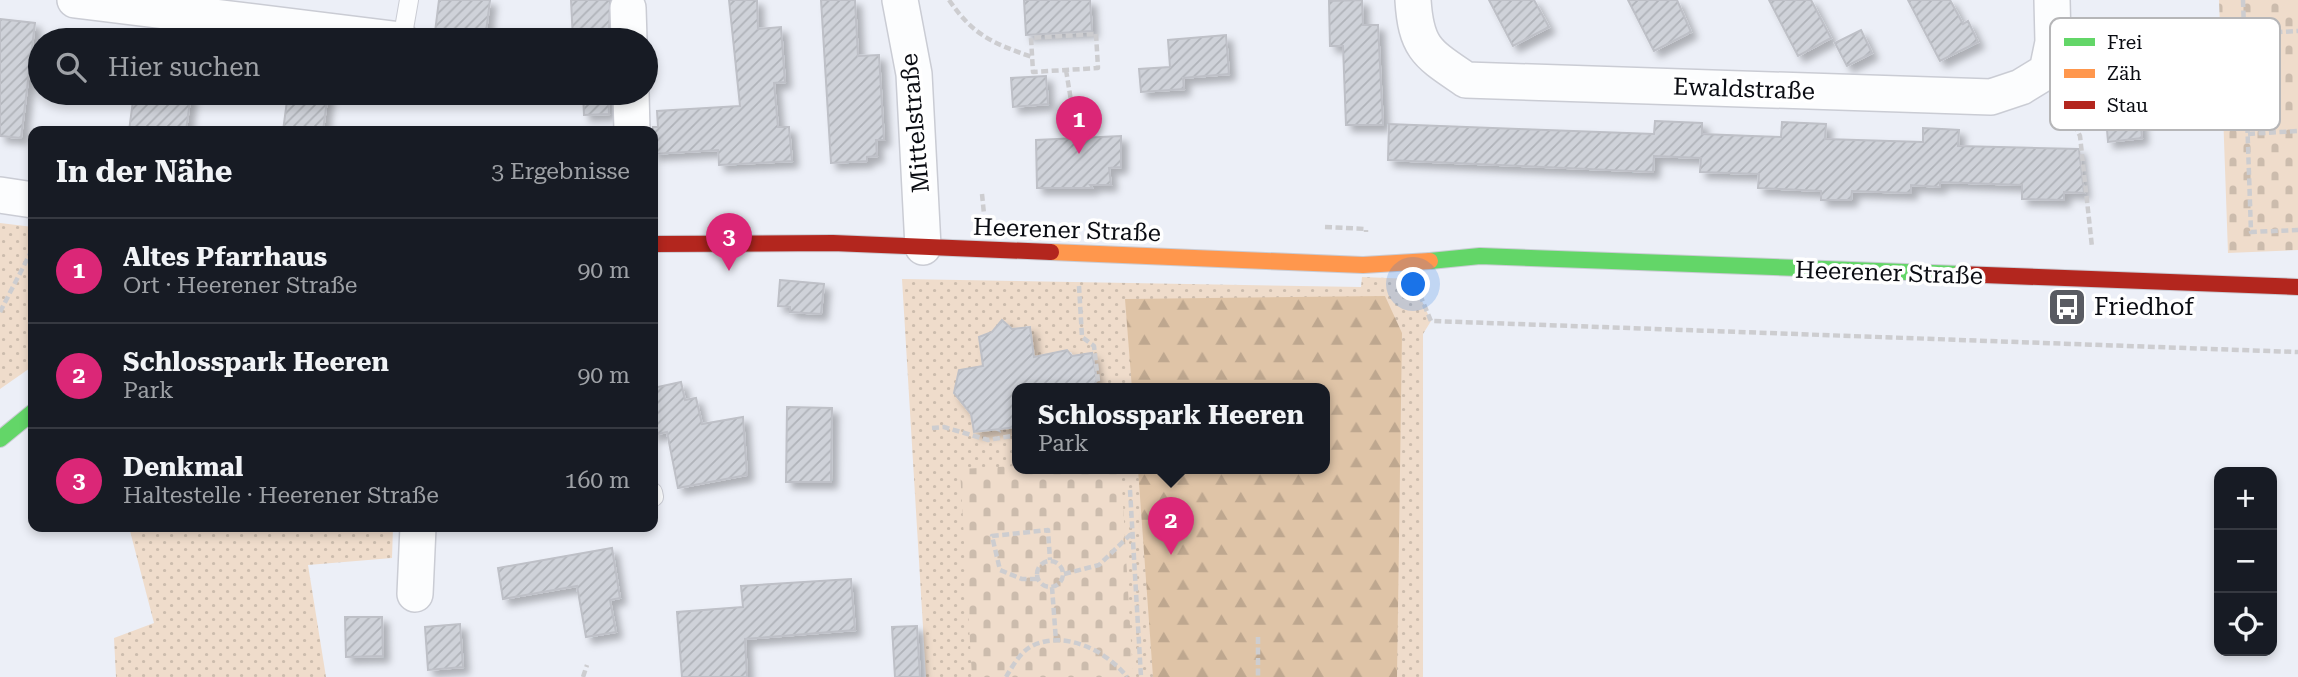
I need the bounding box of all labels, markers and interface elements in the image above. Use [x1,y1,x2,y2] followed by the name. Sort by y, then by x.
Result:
[2050,18,2280,130] legend
[28,28,658,105] search box
[2107,31,2142,54] text: Frei
[52,48,90,86] icon: search
[108,52,260,82] text: Hier suchen
[895,52,935,194] street label: Mittelstraße
[2107,62,2142,85] text: Zäh
[1673,73,1815,105] street label: Ewaldstraße
[2107,94,2148,117] text: Stau
[1056,96,1102,154] pin: 1
[56,154,232,189] text: In der Nähe
[491,158,630,185] text: 3 Ergebnisse
[706,213,752,271] pin: 3
[972,213,1162,247] street label: Heerener Straße
[123,242,327,272] text: Altes Pfarrhaus
[1794,256,1984,290] street label: Heerener Straße
[73,257,85,284] text: 1
[577,257,630,284] text: 90 m
[1396,267,1430,301] your location
[123,272,357,299] text: Ort · Heerener Straße
[2046,286,2088,328] bus stop icon: Friedhof
[2094,293,2194,321] place label: Friedhof
[123,347,389,377] text: Schlosspark Heeren
[73,362,85,389] text: 2
[577,362,630,389] text: 90 m
[123,377,174,404] text: Park
[1012,383,1330,474] popup
[1038,400,1304,430] text: Schlosspark Heeren
[1038,430,1089,457] text: Park
[123,452,243,482] text: Denkmal
[73,467,85,494] text: 3
[565,467,630,494] text: 160 m
[2214,467,2277,656] map controls
[2214,467,2277,530] button: +
[123,482,439,509] text: Haltestelle · Heerener Straße
[1148,497,1194,555] pin: 2
[2214,530,2277,593] button: −
[2214,593,2277,656] button: locate

